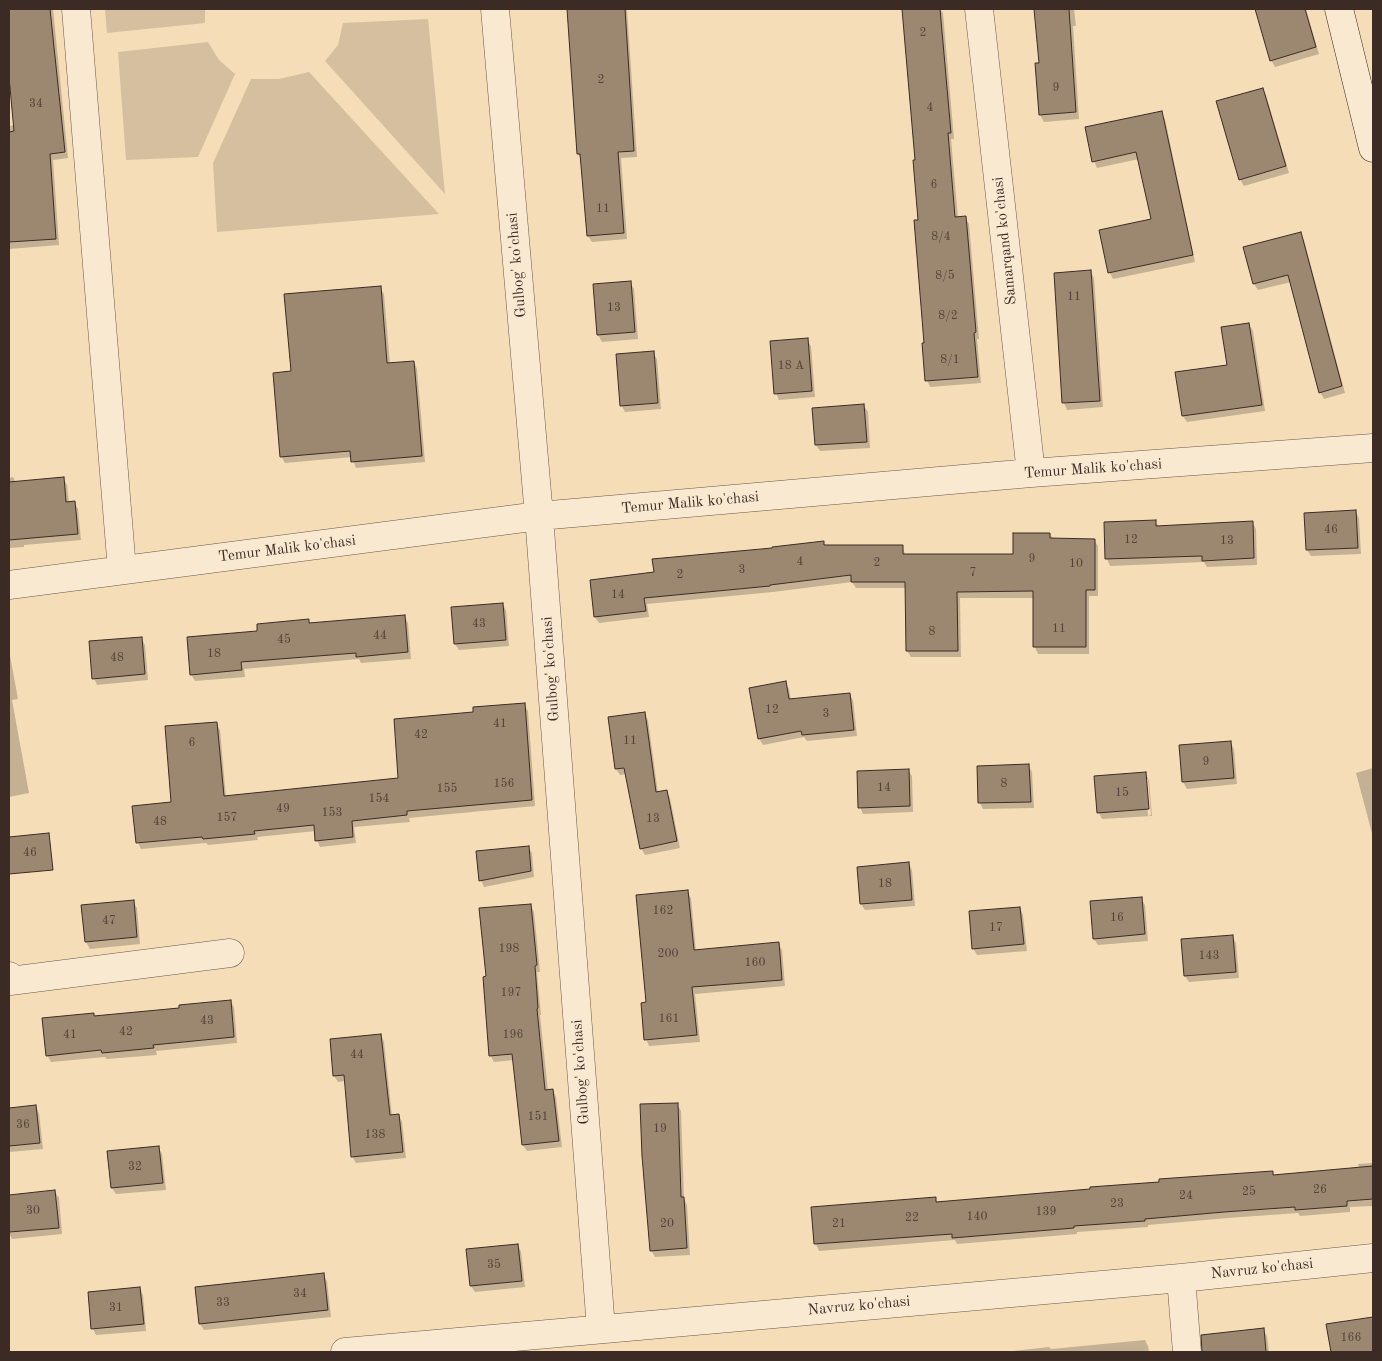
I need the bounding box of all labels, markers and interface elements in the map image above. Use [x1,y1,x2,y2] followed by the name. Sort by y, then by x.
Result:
[920,26,926,40] house number: 2
[598,73,604,87] house number: 2
[1053,81,1059,95] house number: 9
[29,97,43,111] house number: 34
[927,101,933,115] house number: 4
[989,176,1021,306] street label: Samarqand ko'chasi
[931,178,937,192] house number: 6
[596,202,610,216] house number: 11
[503,212,531,318] street label: Gulbog' ko'chasi
[931,230,951,244] house number: 8/4
[935,269,955,283] house number: 8/5
[1067,290,1081,304] house number: 11
[607,301,621,315] house number: 13
[938,309,958,323] house number: 8/2
[940,353,960,367] house number: 8/1
[778,359,804,373] house number: 18 А
[1023,455,1163,483] street label: Temur Malik ko'chasi
[620,488,760,518] street label: Temur Malik ko'chasi
[1324,523,1338,537] house number: 46
[217,532,357,566] street label: Temur Malik ko'chasi
[1124,533,1138,547] house number: 12
[1220,534,1234,548] house number: 13
[1029,552,1035,566] house number: 9
[797,555,803,569] house number: 4
[874,556,880,570] house number: 2
[1069,557,1083,571] house number: 10
[739,563,745,577] house number: 3
[970,566,976,580] house number: 7
[677,568,683,582] house number: 2
[611,588,625,602] house number: 14
[538,616,564,722] street label: Gulbog' ko'chasi
[472,617,486,631] house number: 43
[1052,622,1066,636] house number: 11
[929,625,935,639] house number: 8
[373,629,387,643] house number: 44
[277,633,291,647] house number: 45
[207,647,221,661] house number: 18
[110,651,124,665] house number: 48
[765,703,779,717] house number: 12
[823,707,829,721] house number: 3
[493,717,507,731] house number: 41
[414,728,428,742] house number: 42
[623,734,637,748] house number: 11
[189,736,195,750] house number: 6
[1203,755,1209,769] house number: 9
[494,777,514,791] house number: 156
[1001,777,1007,791] house number: 8
[877,781,891,795] house number: 14
[437,782,457,796] house number: 155
[1115,786,1129,800] house number: 15
[369,792,389,806] house number: 154
[276,802,290,816] house number: 49
[322,806,342,820] house number: 153
[217,811,237,825] house number: 157
[646,812,660,826] house number: 13
[153,815,167,829] house number: 48
[23,846,37,860] house number: 46
[878,877,892,891] house number: 18
[653,904,673,918] house number: 162
[1110,911,1124,925] house number: 16
[102,914,116,928] house number: 47
[989,921,1003,935] house number: 17
[499,942,519,956] house number: 198
[658,947,678,961] house number: 200
[1199,949,1219,963] house number: 143
[745,956,765,970] house number: 160
[501,986,521,1000] house number: 197
[659,1012,679,1026] house number: 161
[200,1014,214,1028] house number: 43
[568,1019,594,1125] street label: Gulbog' ko'chasi
[119,1025,133,1039] house number: 42
[63,1028,77,1042] house number: 41
[503,1028,523,1042] house number: 196
[350,1048,364,1062] house number: 44
[528,1110,548,1124] house number: 151
[16,1118,30,1132] house number: 36
[653,1122,667,1136] house number: 19
[365,1128,385,1142] house number: 138
[128,1160,142,1174] house number: 32
[1313,1183,1327,1197] house number: 26
[1242,1185,1256,1199] house number: 25
[1179,1189,1193,1203] house number: 24
[1110,1197,1124,1211] house number: 23
[26,1204,40,1218] house number: 30
[1036,1205,1056,1219] house number: 139
[967,1210,987,1224] house number: 140
[905,1211,919,1225] house number: 22
[660,1217,674,1231] house number: 20
[832,1217,846,1231] house number: 21
[1210,1255,1314,1283] street label: Navruz ko'chasi
[487,1258,501,1272] house number: 35
[293,1287,307,1301] house number: 34
[807,1293,911,1319] street label: Navruz ko'chasi
[216,1296,230,1310] house number: 33
[109,1301,123,1315] house number: 31
[1341,1331,1361,1345] house number: 166

